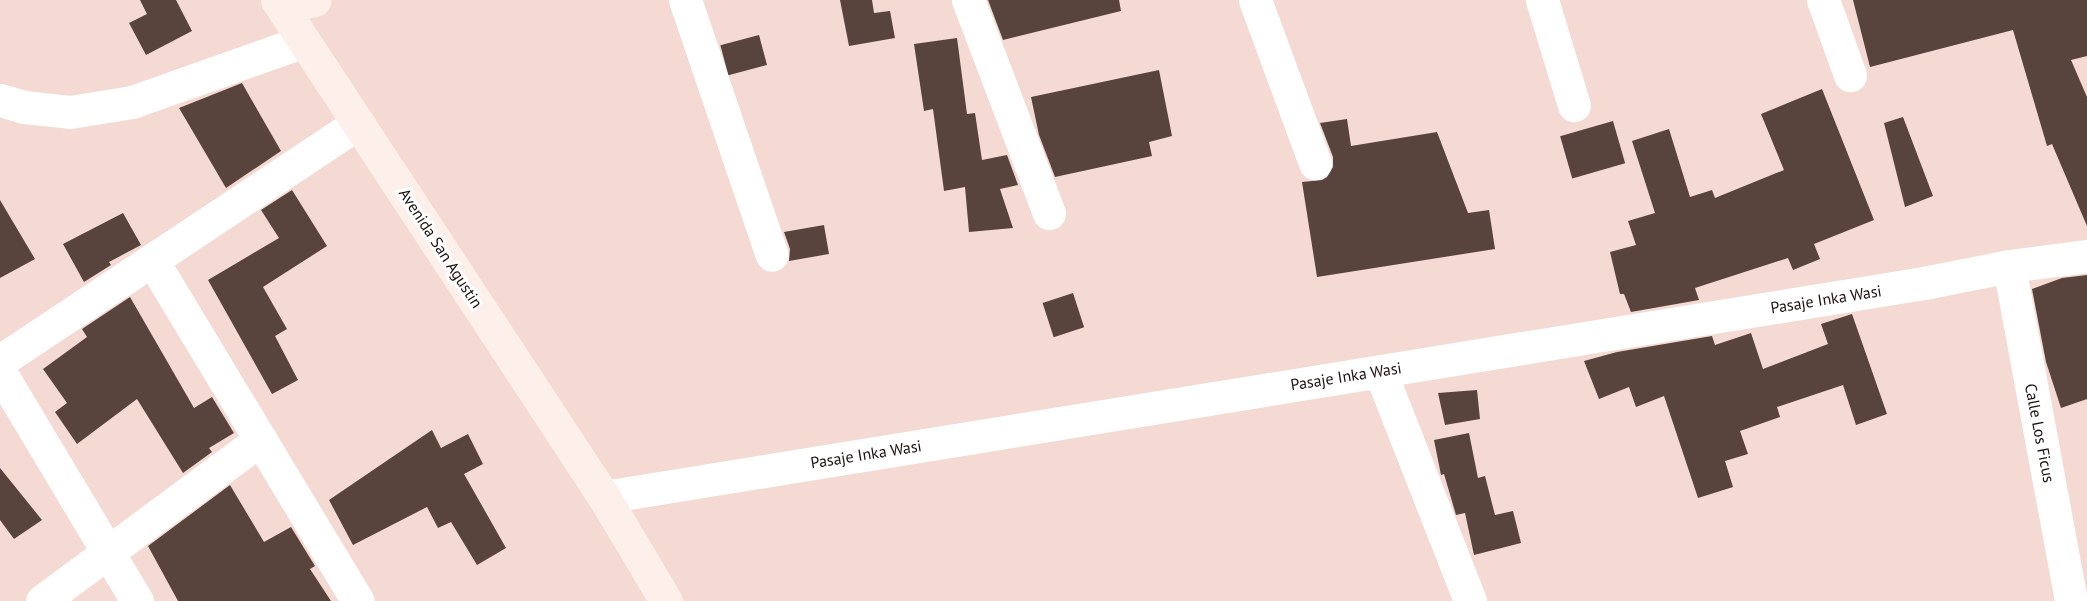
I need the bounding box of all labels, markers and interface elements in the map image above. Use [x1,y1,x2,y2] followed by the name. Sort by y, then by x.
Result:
[395,184,487,312] street label: Avenida San Agustin
[1769,281,1883,317] street label: Pasaje Inka Wasi
[1289,358,1403,394] street label: Pasaje Inka Wasi
[2021,382,2059,484] street label: Calle Los Ficus
[809,436,923,472] street label: Pasaje Inka Wasi

